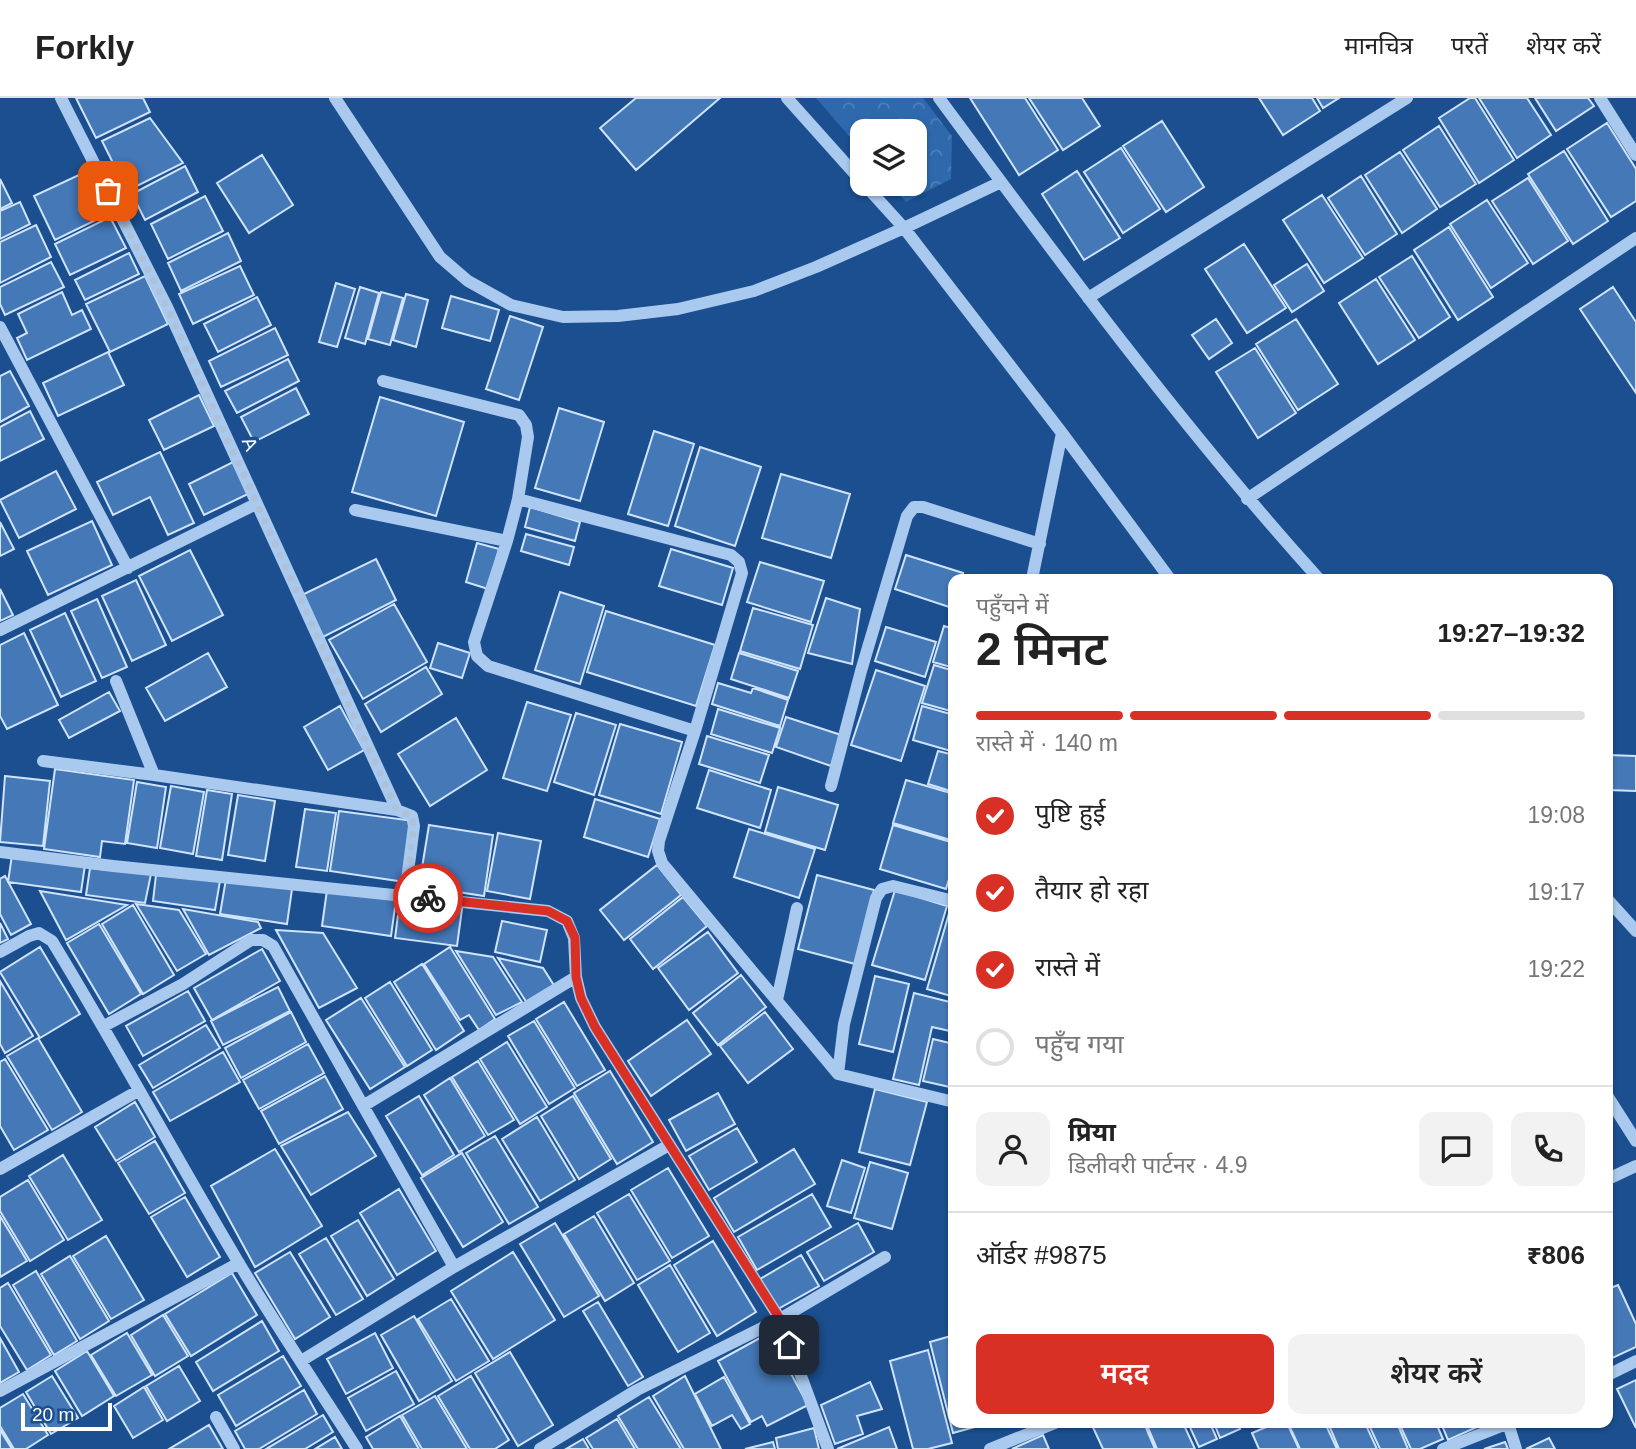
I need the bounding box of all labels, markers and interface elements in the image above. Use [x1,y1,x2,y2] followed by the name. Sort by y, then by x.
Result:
[35,29,134,66] text: Forkly
[1344,32,1413,59] text: मानचित्र
[1451,32,1488,59] text: परतें
[1526,32,1601,59] text: शेयर करें
[850,119,927,196] map controls
[850,119,927,196] button: layers
[78,161,138,221] pin
[89,172,127,210] icon: bag
[238,434,262,454] street label: A
[976,593,1049,619] text: पहुँचने में
[1438,618,1585,648] text: 19:27–19:32
[976,623,1108,675] text: 2 मिनट
[976,730,1118,756] text: रास्ते में · 140 m
[976,797,1014,835] icon: check
[1035,798,1105,828] text: पुष्टि हुई
[1527,802,1585,828] text: 19:08
[393,863,463,933] courier
[976,874,1014,912] icon: check
[1035,875,1148,905] text: तैयार हो रहा
[409,879,447,917] icon: bike
[1527,879,1585,905] text: 19:17
[976,951,1014,989] icon: check
[1035,952,1100,982] text: रास्ते में
[1527,956,1585,982] text: 19:22
[1035,1029,1124,1059] text: पहुँच गया
[976,1112,1050,1186] button: person
[1419,1112,1493,1186] button: chat
[1511,1112,1585,1186] button: phone
[1068,1117,1116,1147] text: प्रिया
[1068,1152,1248,1178] text: डिलीवरी पार्टनर · 4.9
[976,1240,1107,1270] text: ऑर्डर #9875
[1527,1240,1585,1270] text: ₹806
[759,1315,819,1375] pin
[770,1326,808,1364] icon: home
[976,1334,1274,1414] button: मदद
[1288,1334,1585,1414] button: शेयर करें
[21,1400,112,1432] scale bar
[32,1404,74,1425] text: 20 m

